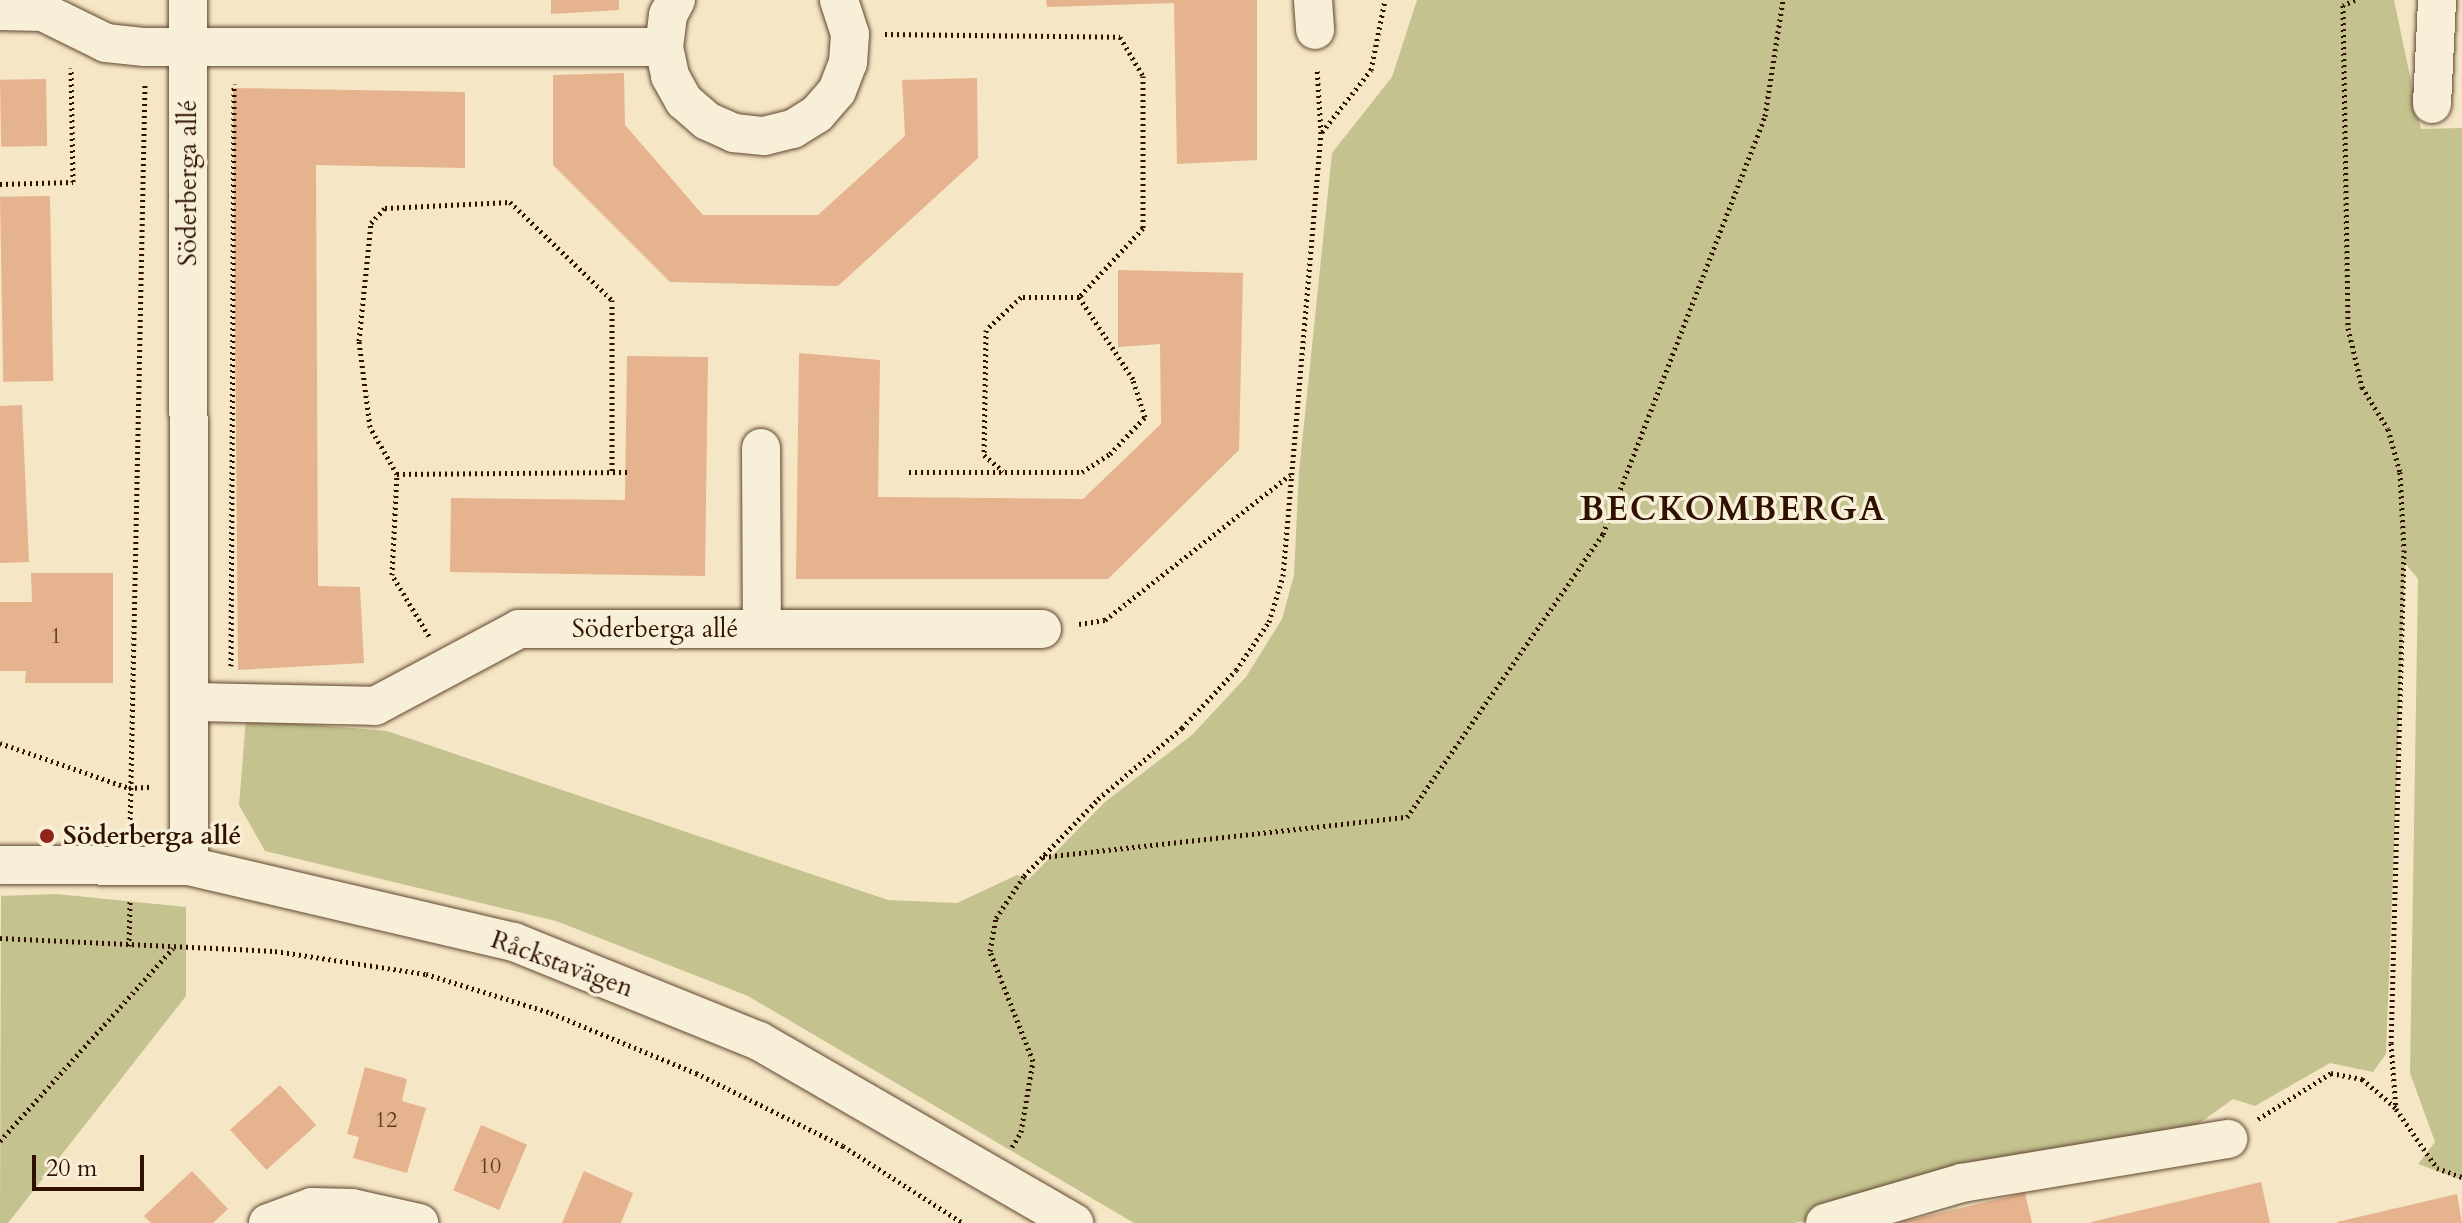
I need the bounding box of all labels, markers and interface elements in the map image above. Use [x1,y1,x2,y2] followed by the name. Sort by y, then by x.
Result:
[172,100,204,266] street label: Söderberga allé
[1580,490,1886,530] district label: BECKOMBERGA
[572,613,738,645] street label: Söderberga allé
[50,624,62,650] house number: 1
[63,820,241,852] place label: Söderberga allé
[38,827,56,845] marker: Söderberga allé
[487,924,637,1004] street label: Råckstavägen
[375,1108,397,1134] house number: 12
[36,1139,148,1189] scale bar
[46,1152,97,1185] text: 20 m
[479,1154,501,1180] house number: 10

